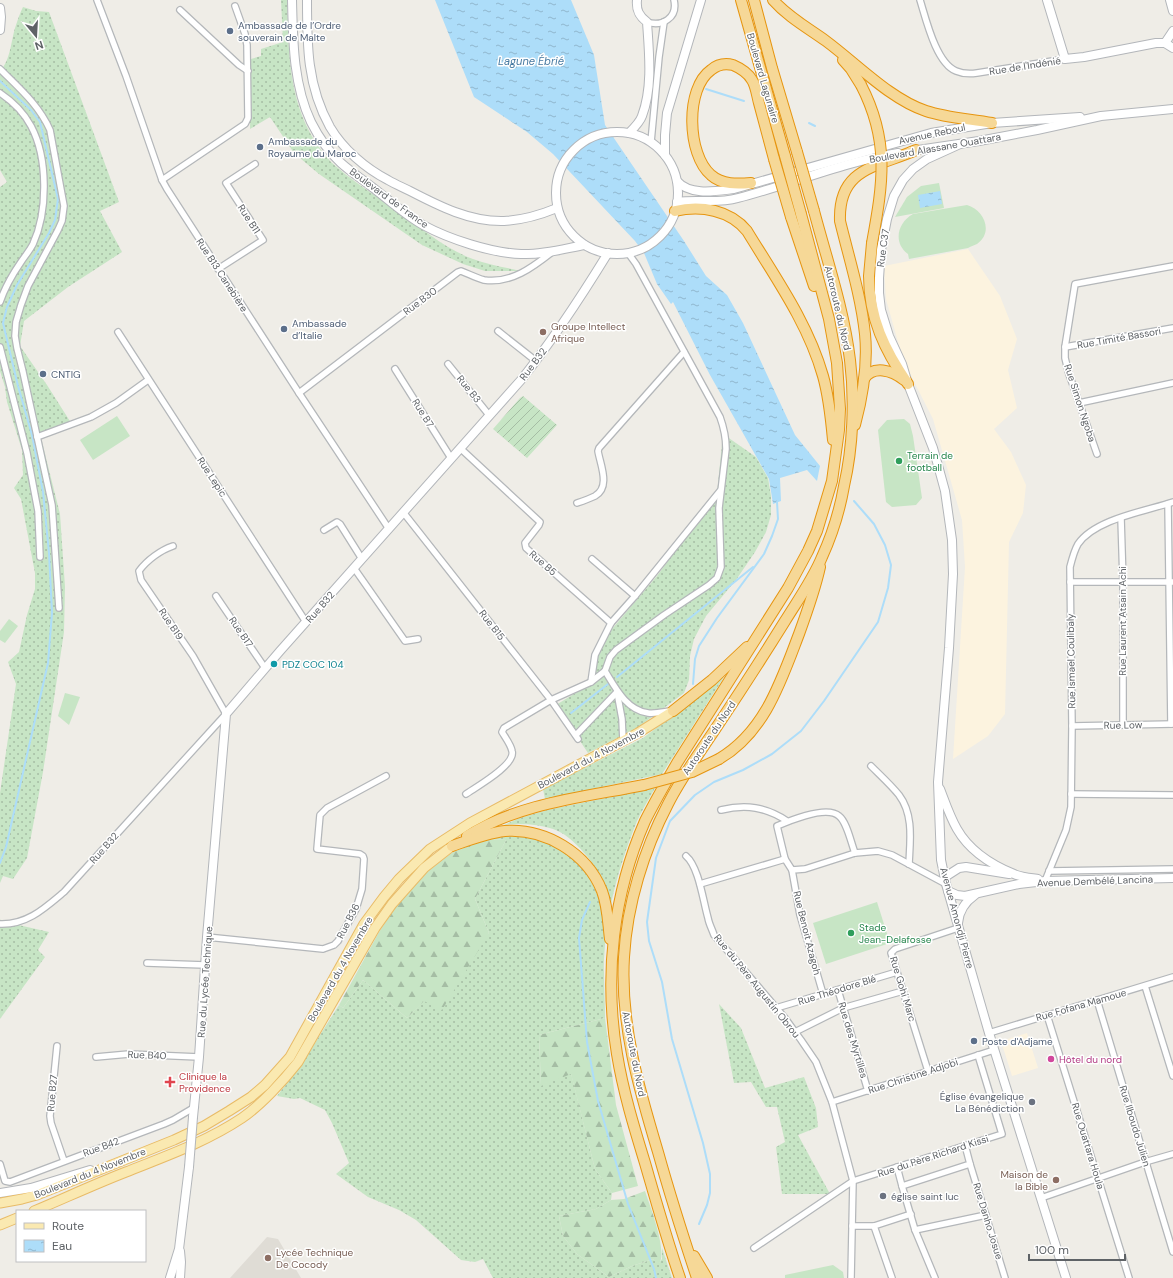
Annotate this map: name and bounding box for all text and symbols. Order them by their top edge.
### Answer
north arrow [16,16,56,56]
place label: Ambassade de l’Ordre souverain de Malte [238,19,341,44]
marker: Ambassade de l’Ordre souverain de Malte [225,26,235,36]
street label: Boulevard Lagunaire [744,31,782,125]
text: N [33,38,45,53]
water label: Lagune Ébrié [498,54,564,68]
street label: Rue de l'Indénié [988,54,1062,78]
street label: Avenue Reboul [897,121,967,147]
street label: Boulevard Alassane Ouattara [868,130,1002,166]
place label: Ambassade du Royaume du Maroc [268,135,357,160]
marker: Ambassade du Royaume du Maroc [255,142,265,152]
street label: Boulevard de France [347,165,431,231]
street label: Rue B11 [235,202,263,236]
street label: Rue C37 [874,228,892,268]
street label: Rue B13 Canebière [193,236,251,315]
street label: Autoroute du Nord [822,264,854,352]
street label: Rue B30 [401,284,440,318]
place label: Ambassade d’Italie [292,317,347,342]
place label: Groupe Intellect Afrique [551,320,626,345]
marker: Ambassade d’Italie [279,324,289,334]
street label: Rue Timité Bassori [1076,324,1162,352]
marker: Groupe Intellect Afrique [538,327,548,337]
street label: Rue B32 [516,345,550,383]
street label: Rue Simon Ngoba [1061,362,1099,444]
place label: CNTIG [51,368,81,381]
marker: CNTIG [38,369,48,379]
street label: Rue B3 [454,372,484,406]
street label: Rue B7 [409,396,437,430]
place label: Terrain de football [907,449,953,474]
street label: Rue Lepic [194,455,230,500]
marker: Terrain de football [894,456,904,466]
street label: Rue B5 [527,548,559,578]
street label: Rue Laurent Atsain Achi [1116,566,1129,676]
street label: Rue B32 [303,588,337,625]
street label: Rue B19 [156,606,186,642]
street label: Rue B15 [476,607,508,643]
street label: Rue Ismael Coulibaly [1064,613,1078,709]
street label: Rue B17 [226,614,256,650]
place label: PDZ COC 104 [282,658,344,671]
marker: PDZ COC 104 [269,659,279,669]
street label: Autoroute du Nord [679,698,739,778]
street label: Rue Low [1104,718,1143,732]
street label: Boulevard du 4 Novembre [535,724,647,792]
street label: Rue B32 [87,829,122,866]
street label: Avenue Amondji Pierre [937,866,977,970]
street label: Avenue Dembélé Lancina [1037,872,1153,890]
street label: Rue Benoit Azagoh [790,890,824,977]
street label: Rue B36 [334,901,362,941]
street label: Boulevard du 4 Novembre [305,914,376,1024]
place label: Stade Jean-Delafosse [859,921,932,946]
street label: Rue du Lycée Technique [195,925,215,1038]
marker: Stade Jean-Delafosse [846,928,856,938]
street label: Rue du Père Augustin Obrou [711,931,803,1041]
street label: Rue Gohi Marc [887,955,919,1023]
street label: Rue Théodore Blé [796,972,878,1008]
street label: Rue Fofana Mamoue [1034,986,1128,1024]
street label: Rue des Myrtilles [835,1000,871,1080]
street label: Autoroute du Nord [619,1010,649,1098]
place label: Poste d'Adjame [982,1035,1053,1048]
marker: Poste d'Adjame [969,1036,979,1046]
street label: Rue B40 [127,1048,167,1062]
place label: Hôtel du nord [1059,1053,1122,1066]
marker: Hôtel du nord [1046,1054,1056,1064]
street label: Rue Christine Adjobi [866,1055,960,1097]
place label: Clinique la Providence [179,1070,231,1095]
street label: Rue B27 [44,1074,60,1112]
marker: Clinique la Providence [164,1076,176,1088]
street label: Rue Ilboudo Julien [1116,1084,1154,1168]
place label: Église évangelique La Bénédiction [940,1090,1024,1115]
marker: Église évangelique La Bénédiction [1027,1097,1037,1107]
street label: Rue Ouattara Houla [1069,1101,1107,1191]
street label: Rue du Père Richard Kissi [876,1132,990,1180]
street label: Rue B42 [81,1134,121,1160]
street label: Boulevard du 4 Novembre [32,1145,148,1201]
place label: Maison de la Bible [1000,1168,1048,1193]
marker: Maison de la Bible [1051,1175,1061,1185]
street label: Rue Danho Josue [970,1181,1006,1261]
place label: église saint luc [891,1190,959,1203]
marker: église saint luc [878,1191,888,1201]
legend [16,1210,146,1262]
text: Route [52,1218,84,1234]
scale bar [1029,1236,1125,1262]
text: Eau [52,1238,72,1254]
text: 100 m [1035,1242,1069,1258]
place label: Lycée Technique De Cocody [276,1246,353,1271]
marker: Lycée Technique De Cocody [263,1253,273,1263]

